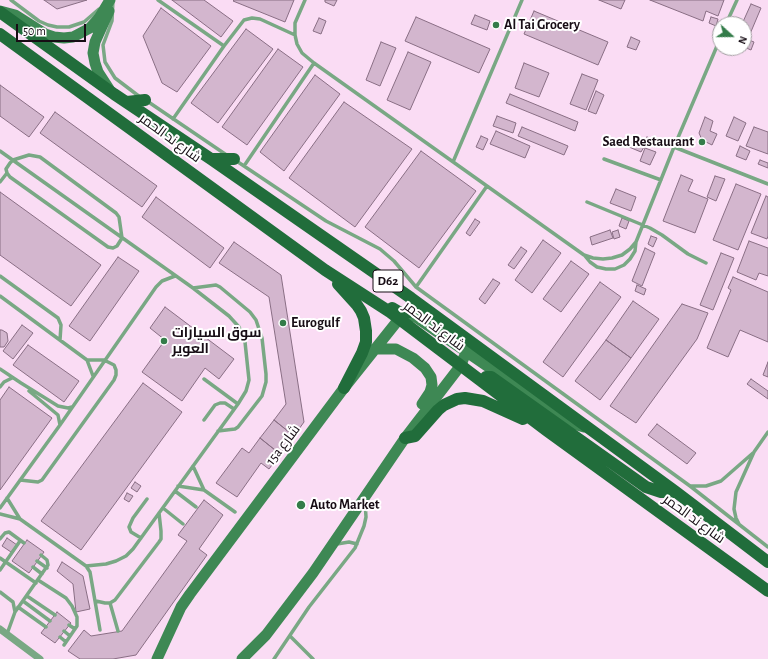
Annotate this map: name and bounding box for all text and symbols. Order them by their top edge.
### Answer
scale bar [18,16,88,42]
north arrow [712,16,752,56]
place label: Al Tai Grocery [504,17,580,33]
marker: Al Tai Grocery [491,20,501,30]
text: 50 m [23,25,46,37]
text: N [736,35,749,46]
street label: شارع ند الحمر [136,110,204,166]
place label: Saed Restaurant [602,134,694,150]
marker: Saed Restaurant [697,137,707,147]
road number: D62 [373,270,403,292]
street label: شارع ند الحمر [400,297,468,355]
place label: Eurogulf [291,315,340,331]
marker: Eurogulf [278,318,288,328]
place label: سوق السيارات العوير [172,325,262,358]
marker: سوق السيارات العوير [159,336,169,346]
street label: 15a شارع [262,421,304,469]
street label: شارع ند الحمر [660,491,728,547]
place label: Auto Market [310,497,380,513]
marker: Auto Market [295,499,307,511]

